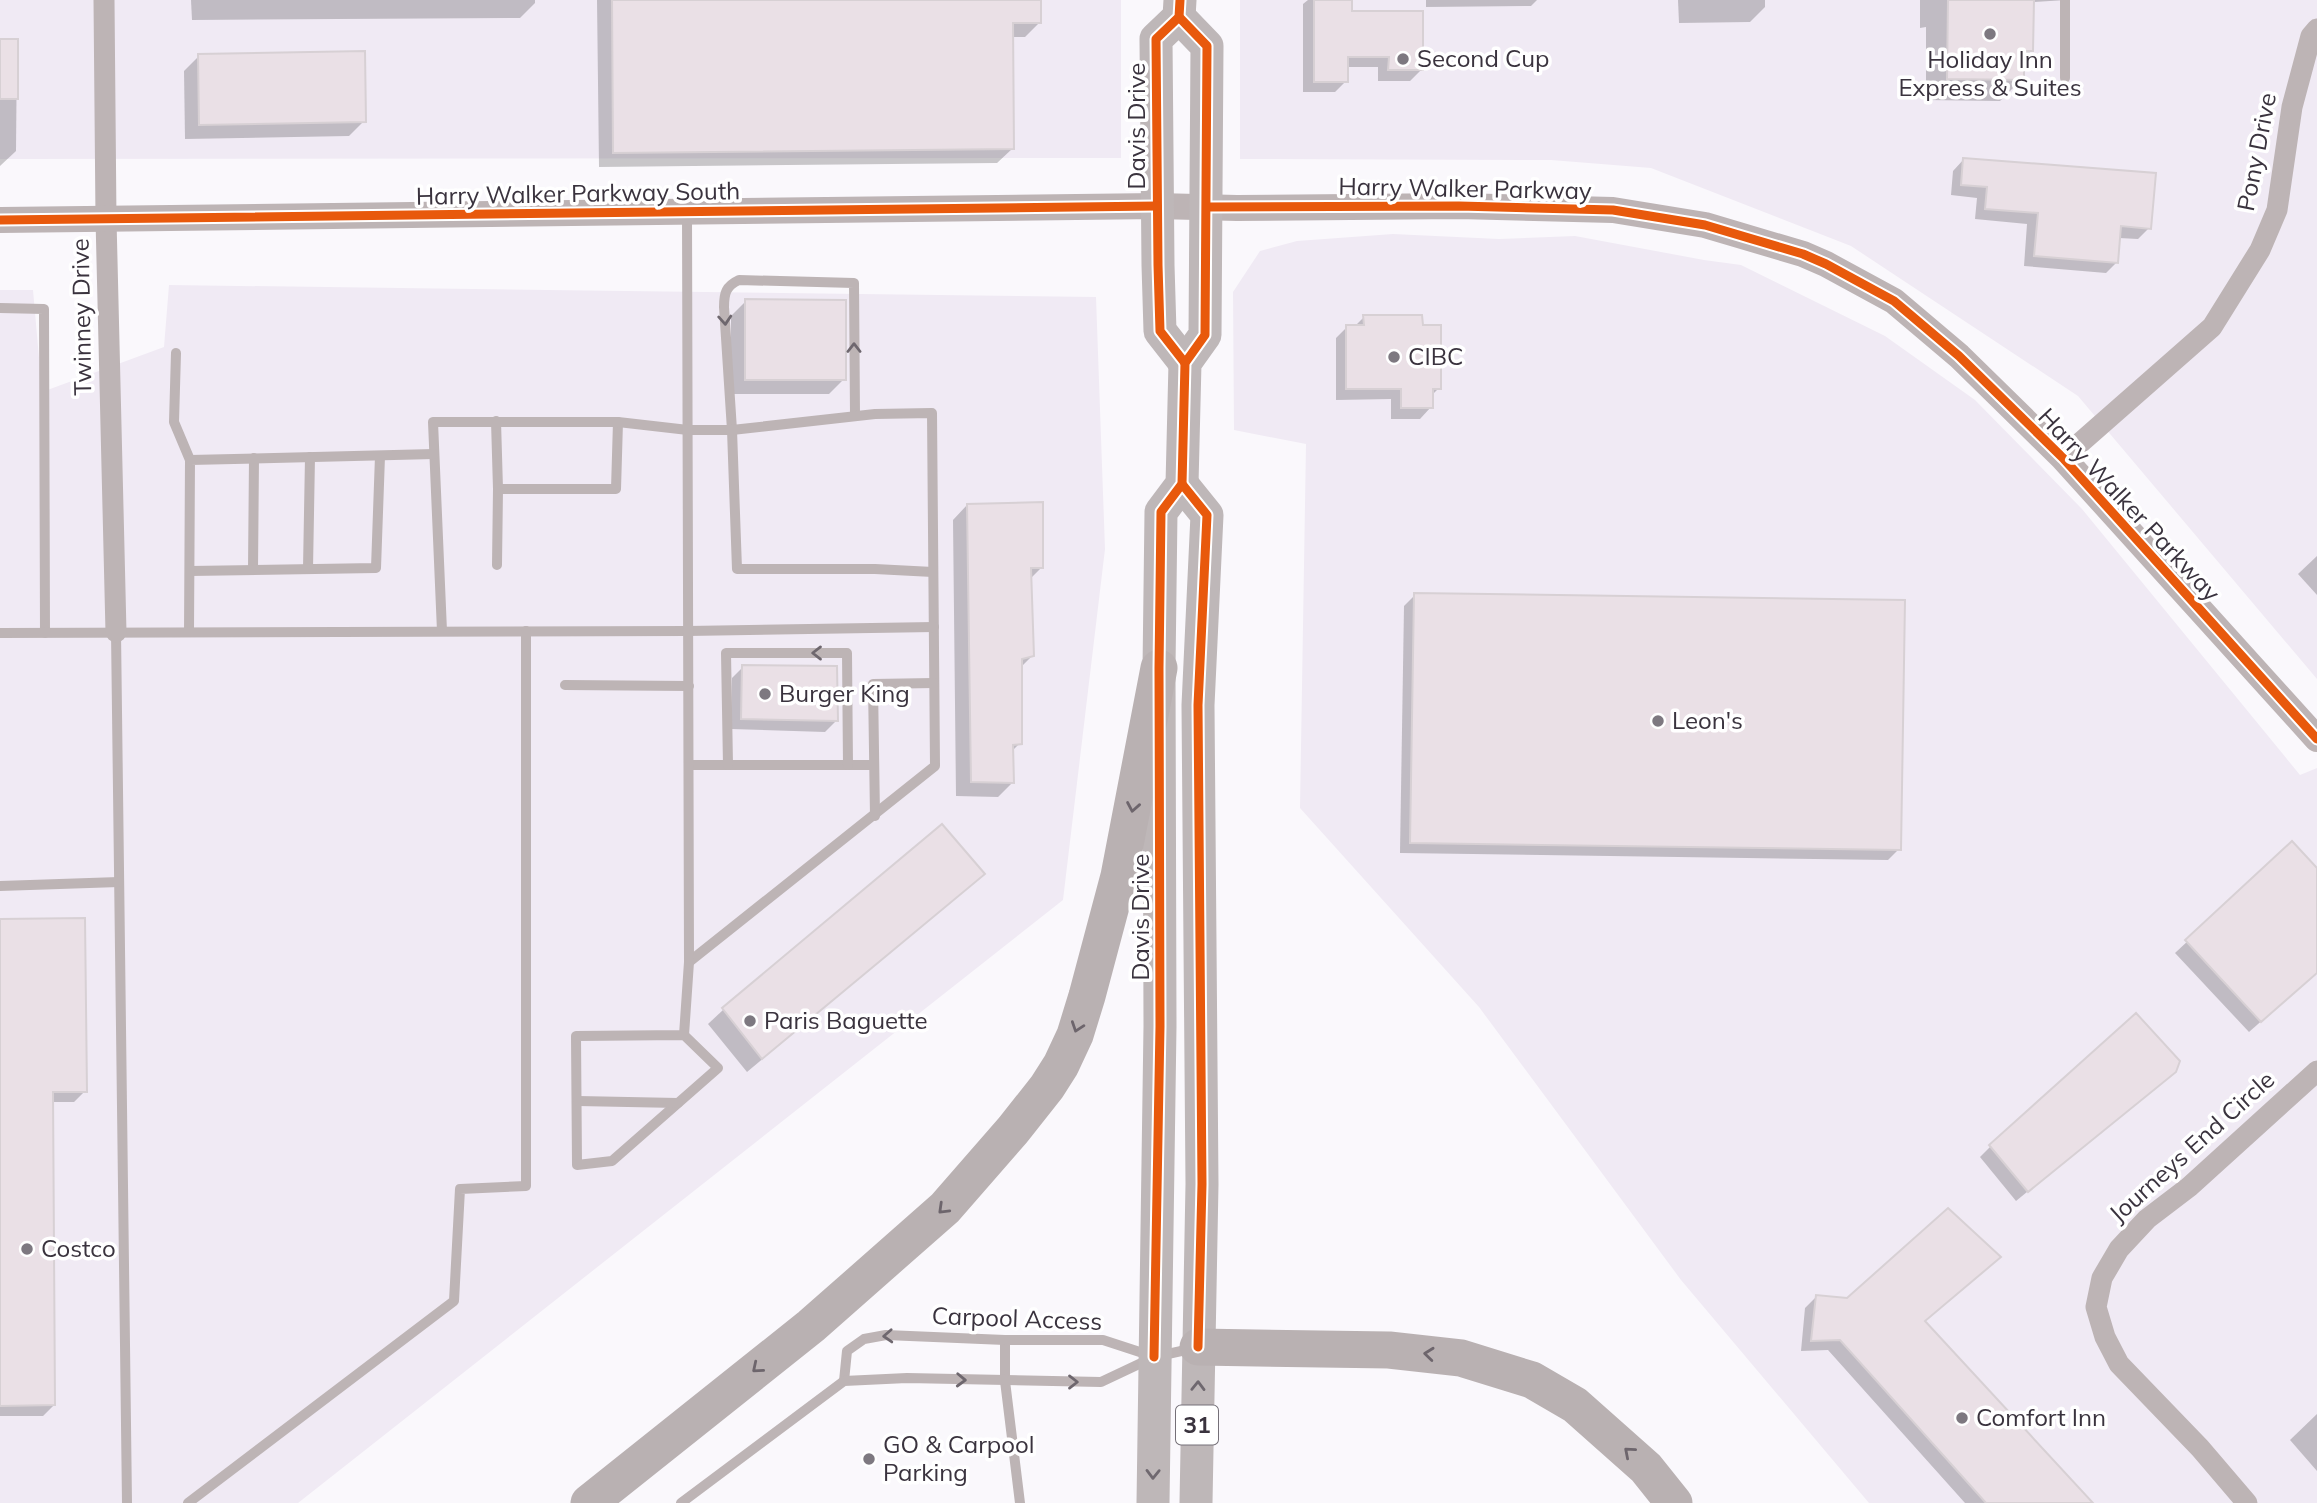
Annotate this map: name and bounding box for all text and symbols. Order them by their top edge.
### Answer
marker: Holiday Inn Express & Suites [1982,26,1998,42]
place label: Second Cup [1417,43,1549,73]
place label: Holiday Inn Express & Suites [1898,44,2082,102]
marker: Second Cup [1395,51,1411,67]
street label: Davis Drive [1121,63,1151,189]
street label: Pony Drive [2230,90,2282,213]
street label: Harry Walker Parkway [1338,171,1592,205]
street label: Harry Walker Parkway South [416,175,740,211]
street label: Twinney Drive [65,238,97,396]
one-way arrow [717,315,732,326]
place label: CIBC [1408,341,1463,371]
one-way arrow [847,342,862,353]
marker: CIBC [1386,349,1402,365]
street label: Harry Walker Parkway [2032,401,2227,607]
one-way arrow [812,645,822,661]
place label: Burger King [779,678,910,708]
marker: Burger King [757,686,773,702]
place label: Leon's [1672,705,1743,735]
marker: Leon's [1650,713,1666,729]
one-way arrow [1126,801,1141,813]
street label: Davis Drive [1125,854,1155,980]
place label: Paris Baguette [764,1005,928,1035]
marker: Paris Baguette [742,1013,758,1029]
one-way arrow [1071,1021,1085,1033]
street label: Journeys End Circle [2103,1064,2280,1228]
one-way arrow [938,1200,951,1213]
place label: Costco [41,1233,116,1263]
marker: Costco [19,1241,35,1257]
street label: Carpool Access [931,1300,1103,1336]
one-way arrow [883,1329,894,1344]
one-way arrow [1424,1347,1435,1362]
one-way arrow [753,1360,766,1372]
one-way arrow [955,1372,966,1387]
one-way arrow [1069,1374,1079,1390]
one-way arrow [1190,1380,1206,1391]
place label: Comfort Inn [1976,1402,2106,1432]
road number: 31 [1176,1406,1218,1444]
marker: Comfort Inn [1954,1410,1970,1426]
place label: GO & Carpool Parking [883,1429,1034,1487]
one-way arrow [1624,1448,1637,1460]
marker: GO & Carpool Parking [861,1451,877,1467]
one-way arrow [1145,1469,1161,1480]

